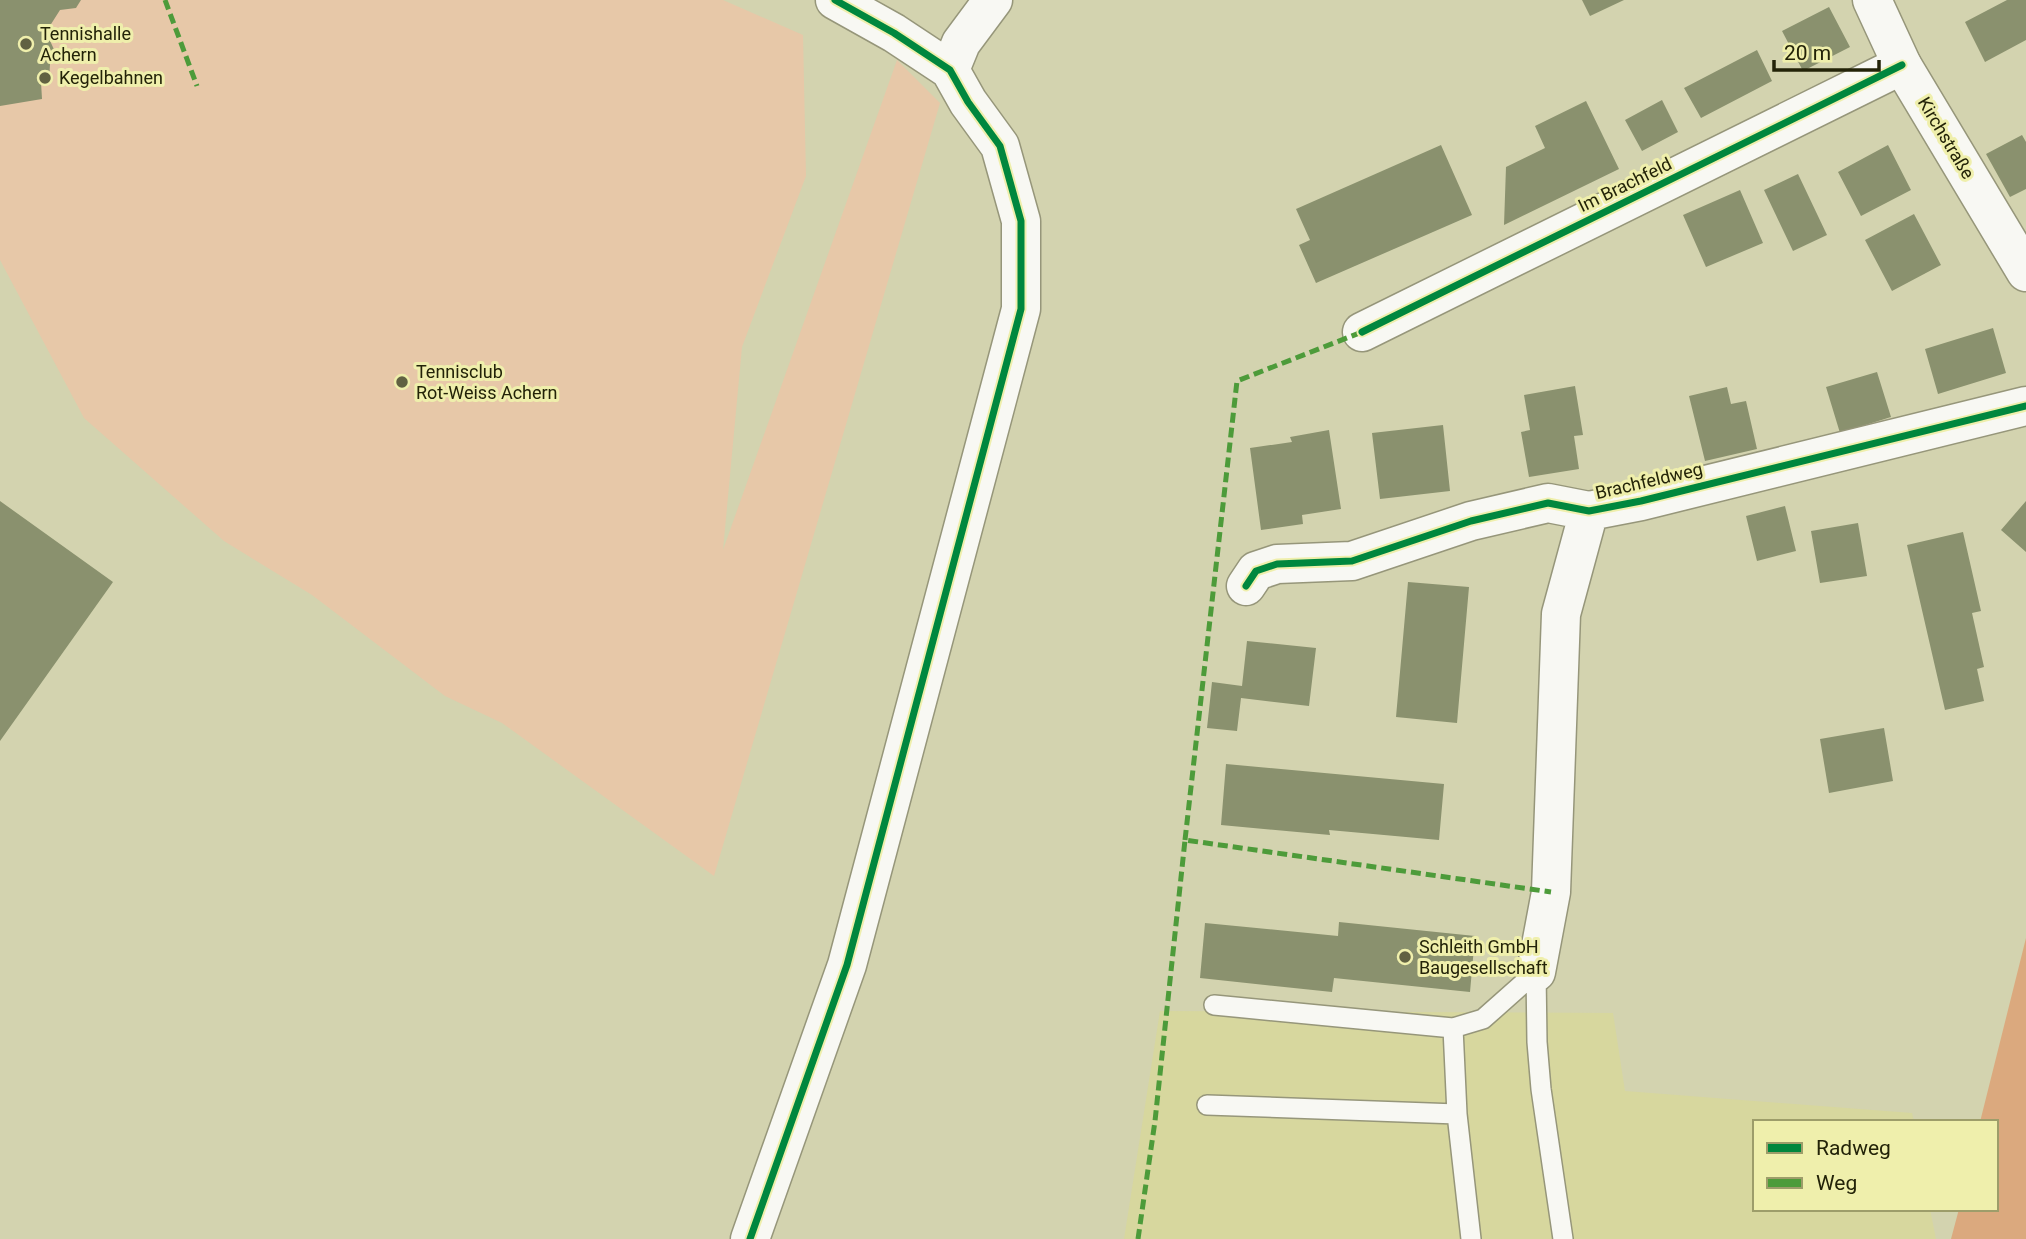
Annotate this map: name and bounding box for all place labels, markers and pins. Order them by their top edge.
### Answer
place label: Tennishalle Achern [40,23,131,65]
marker: Tennishalle Achern [18,36,34,52]
place label: Kegelbahnen [59,67,163,88]
marker: Kegelbahnen [37,70,53,86]
place label: Tennisclub Rot-Weiss Achern [416,361,558,403]
marker: Tennisclub Rot-Weiss Achern [394,374,410,390]
place label: Schleith GmbH Baugesellschaft [1419,936,1548,978]
marker: Schleith GmbH Baugesellschaft [1397,949,1413,965]

